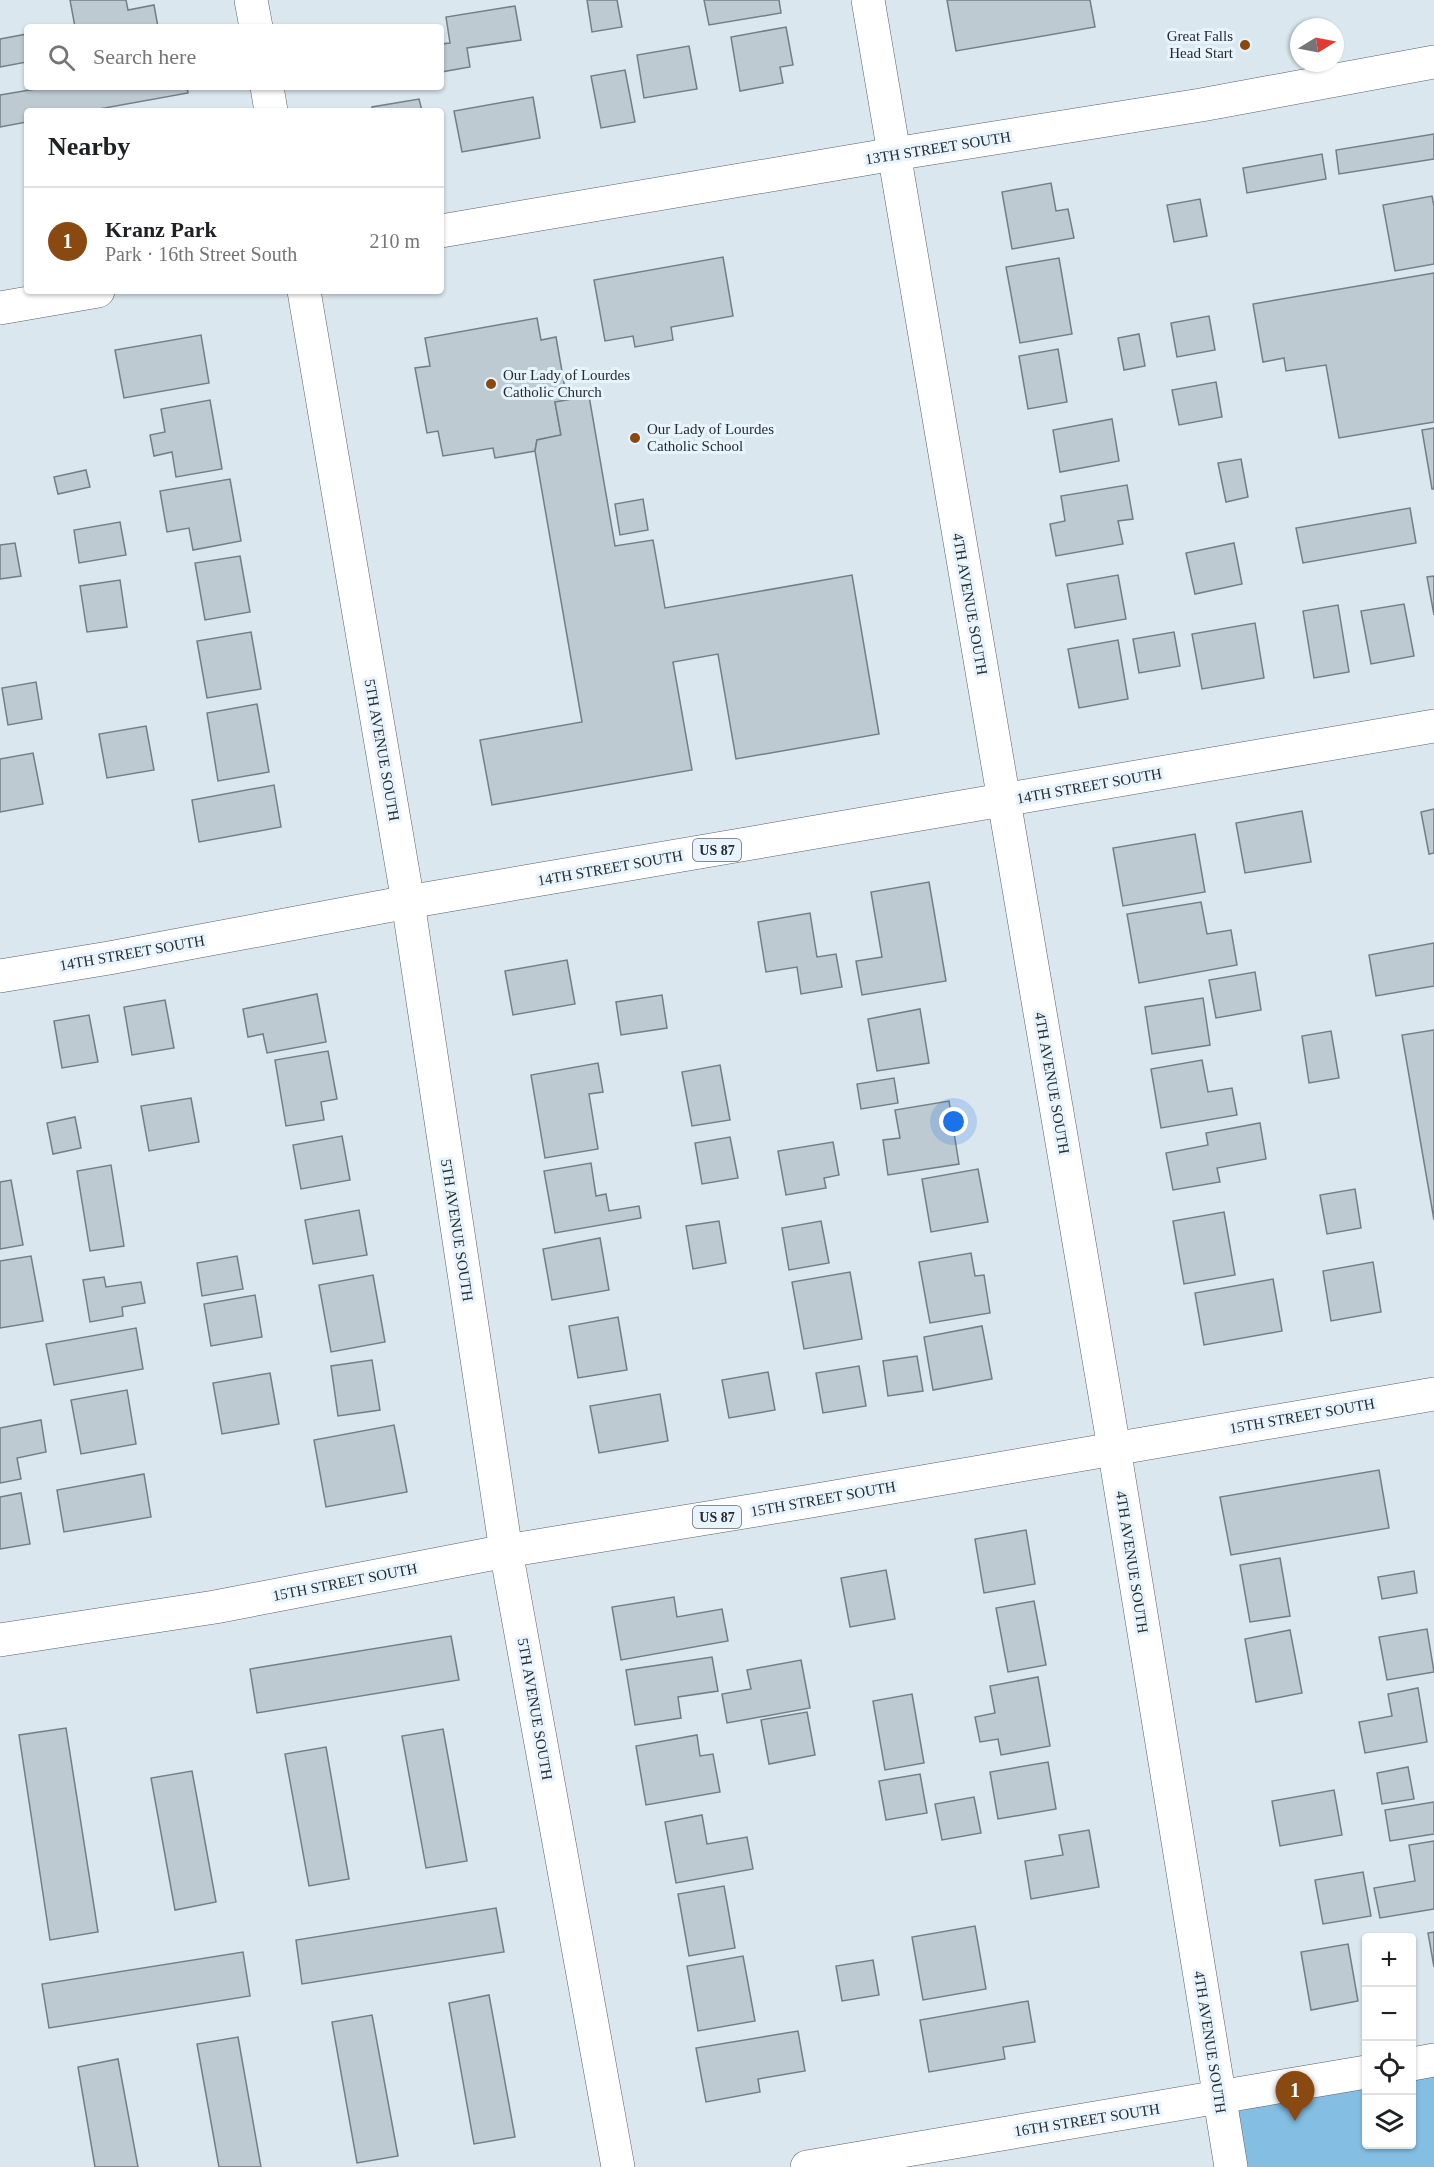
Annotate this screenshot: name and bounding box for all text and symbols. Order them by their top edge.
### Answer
north arrow [1290,18,1344,72]
search box [24,24,444,90]
place label: Great Falls Head Start [1167,28,1234,61]
marker: Great Falls Head Start [1238,38,1252,52]
icon: search [45,41,78,74]
text: Search here [93,44,196,69]
street label: 13TH STREET SOUTH [864,129,1012,167]
text: Nearby [48,132,130,161]
text: Kranz Park [105,217,217,242]
text: 1 [63,230,73,252]
text: 210 m [369,230,420,252]
text: Park · 16th Street South [105,243,297,265]
place label: Our Lady of Lourdes Catholic Church [503,367,630,400]
marker: Our Lady of Lourdes Catholic Church [484,377,498,391]
place label: Our Lady of Lourdes Catholic School [647,421,774,454]
marker: Our Lady of Lourdes Catholic School [628,431,642,445]
street label: 4TH AVENUE SOUTH [950,532,990,676]
street label: 5TH AVENUE SOUTH [362,678,402,822]
street label: 14TH STREET SOUTH [1015,765,1163,807]
road number: US 87 [693,839,741,861]
street label: 14TH STREET SOUTH [536,847,684,889]
street label: 14TH STREET SOUTH [58,932,206,974]
street label: 4TH AVENUE SOUTH [1032,1011,1072,1155]
your location [939,1107,968,1136]
street label: 5TH AVENUE SOUTH [438,1158,476,1302]
street label: 15TH STREET SOUTH [1228,1395,1376,1437]
street label: 15TH STREET SOUTH [749,1478,897,1520]
street label: 4TH AVENUE SOUTH [1113,1490,1151,1634]
road number: US 87 [693,1506,741,1528]
street label: 15TH STREET SOUTH [271,1560,419,1604]
street label: 5TH AVENUE SOUTH [515,1637,555,1781]
map controls [1362,1933,1416,2149]
button: + [1362,1933,1416,1987]
street label: 4TH AVENUE SOUTH [1191,1970,1229,2114]
button: − [1362,1987,1416,2041]
button: locate [1362,2041,1416,2095]
pin: 1 [1276,2072,1314,2121]
button: layers [1362,2095,1416,2149]
street label: 16TH STREET SOUTH [1013,2101,1161,2139]

